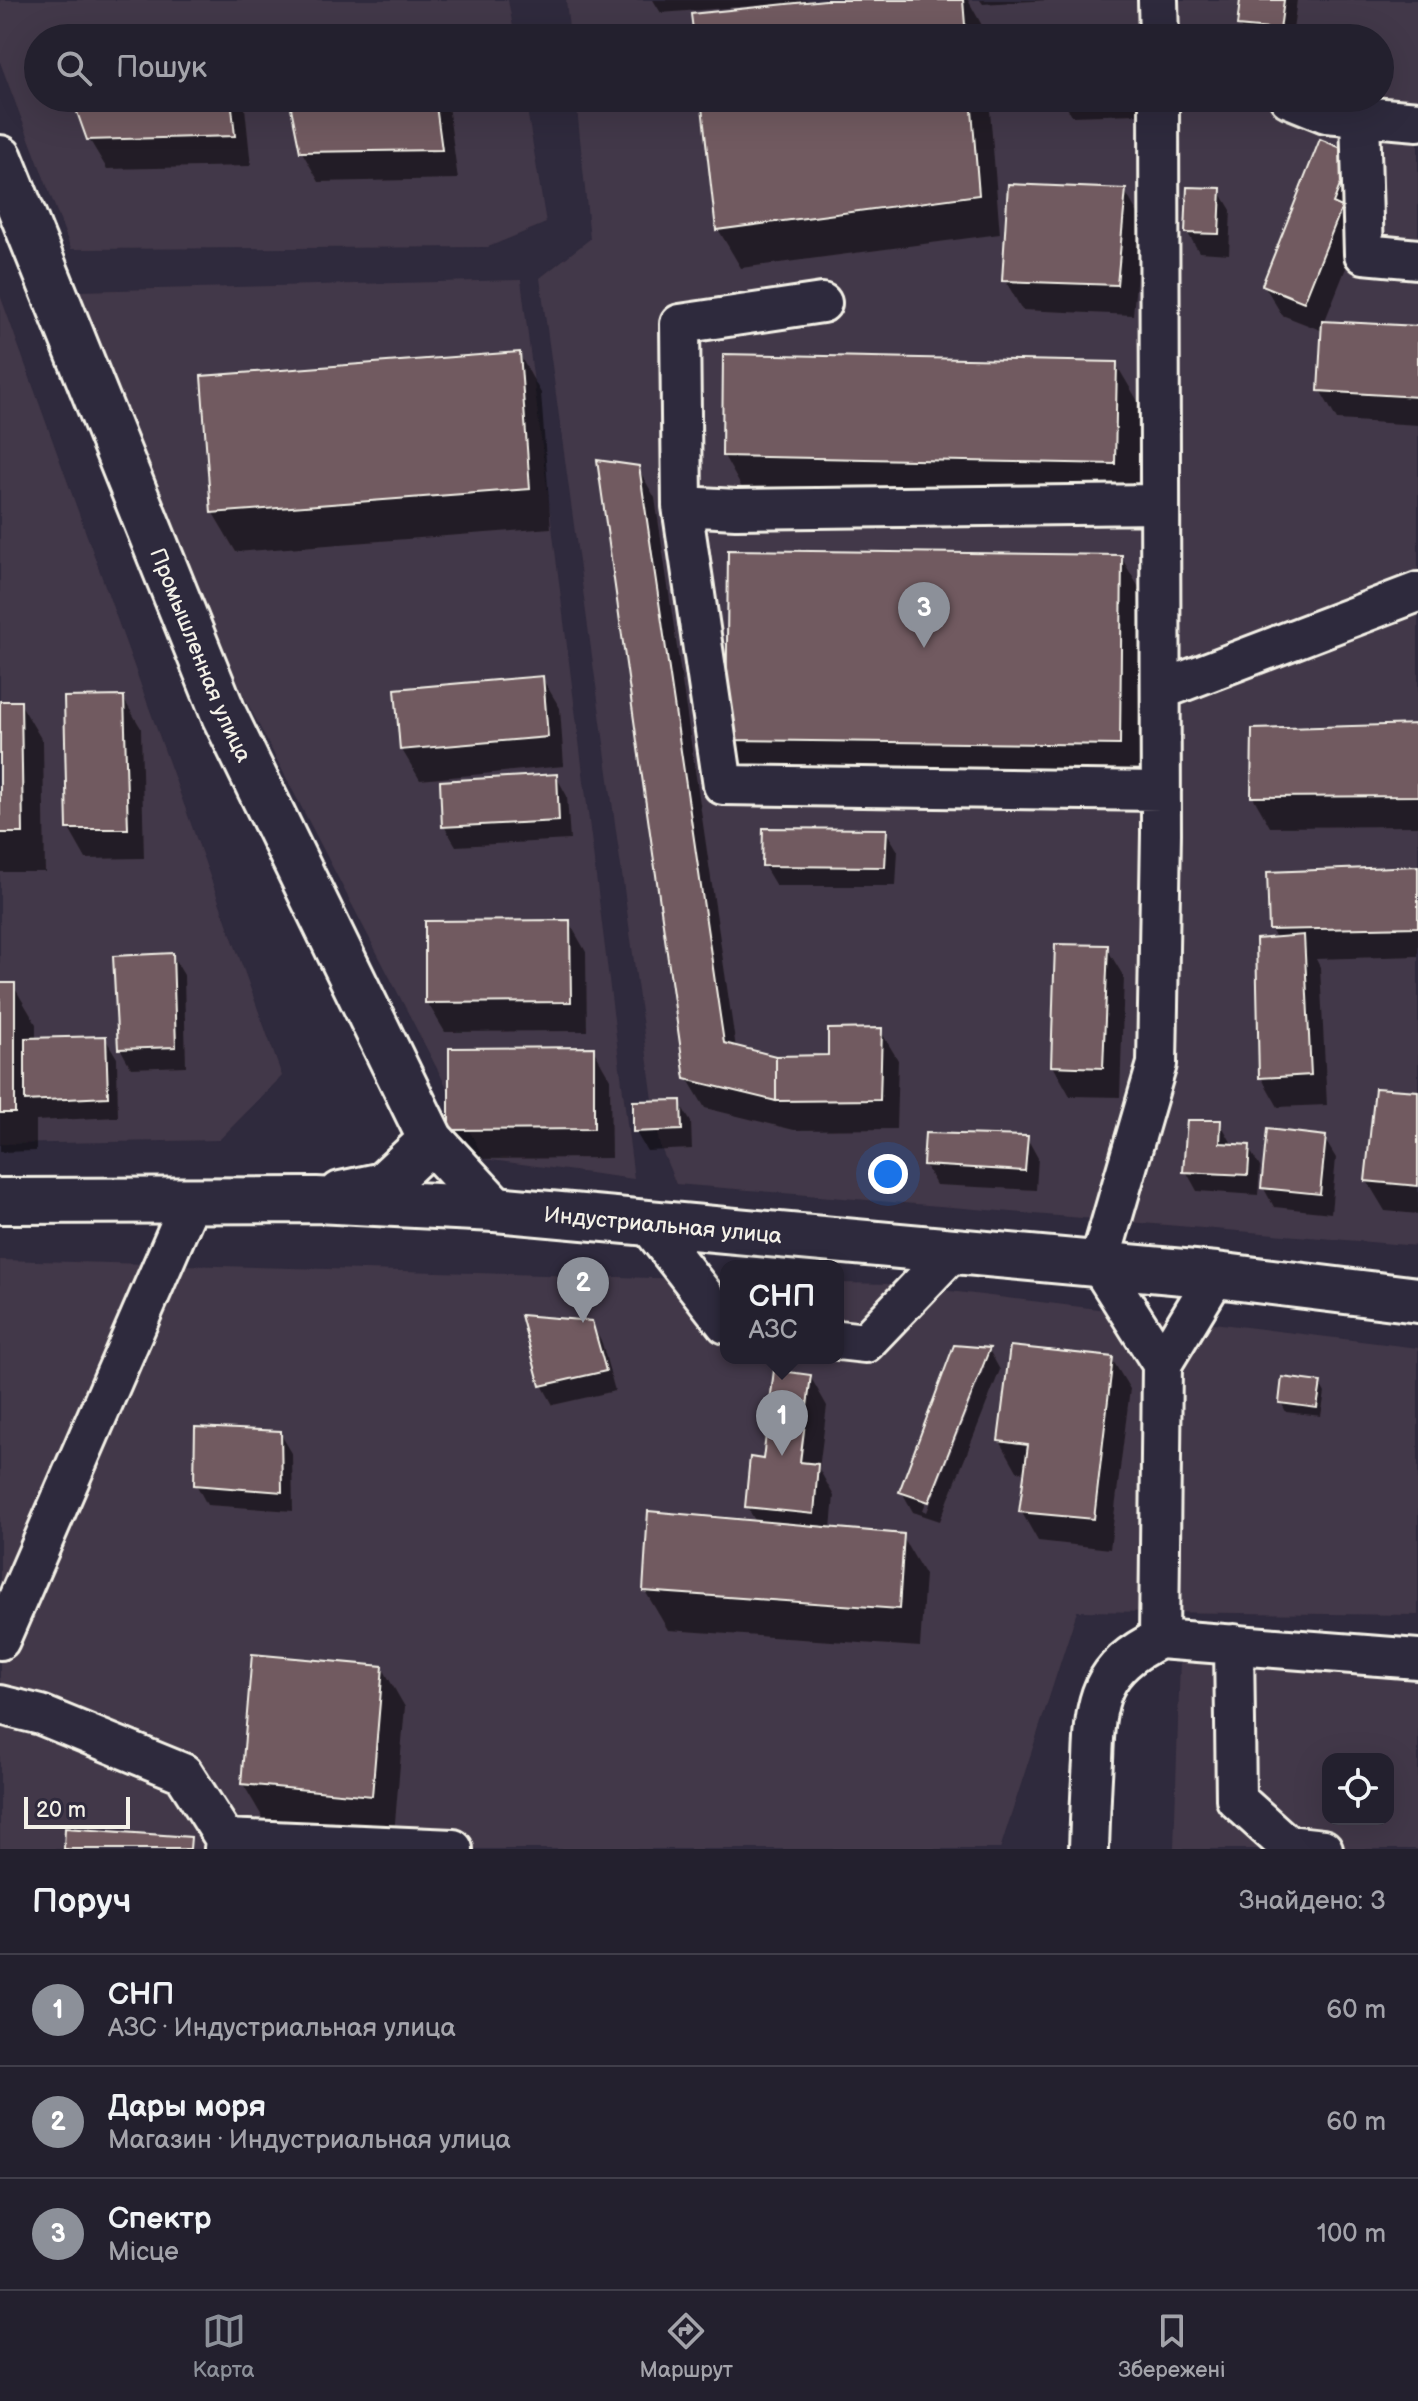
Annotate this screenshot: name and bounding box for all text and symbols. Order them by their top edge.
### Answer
search box [24,24,1394,112]
icon: search [52,46,96,90]
text: Пошук [116,50,207,86]
street label: Промышленная улица [143,544,257,767]
pin: 3 [898,582,950,648]
your location [868,1154,908,1194]
street label: Индустриальная улица [543,1202,783,1250]
pin: 2 [557,1257,609,1323]
popup [720,1260,844,1364]
text: СНП [749,1279,815,1315]
text: АЗС [749,1315,797,1346]
pin: 1 [756,1390,808,1456]
map controls [1322,1753,1394,1825]
button: locate [1322,1753,1394,1825]
scale bar [24,1793,130,1829]
text: 20 m [36,1797,86,1824]
text: Поруч [32,1881,131,1922]
text: Знайдено: 3 [1239,1886,1386,1917]
text: СНП [108,1977,174,2013]
text: 1 [53,1995,63,2026]
text: 60 m [1326,1995,1386,2026]
text: АЗС · Индустриальная улица [108,2013,456,2044]
text: Дары моря [108,2089,266,2125]
text: 2 [50,2107,66,2138]
text: 60 m [1326,2107,1386,2138]
text: Магазин · Индустриальная улица [108,2125,511,2156]
text: Спектр [108,2201,211,2237]
text: 3 [50,2219,66,2250]
text: 100 m [1317,2219,1386,2250]
text: Місце [108,2237,179,2268]
tab: Карта [193,2309,254,2384]
tab: Маршрут [640,2309,733,2384]
tab: Збережені [1118,2309,1225,2384]

